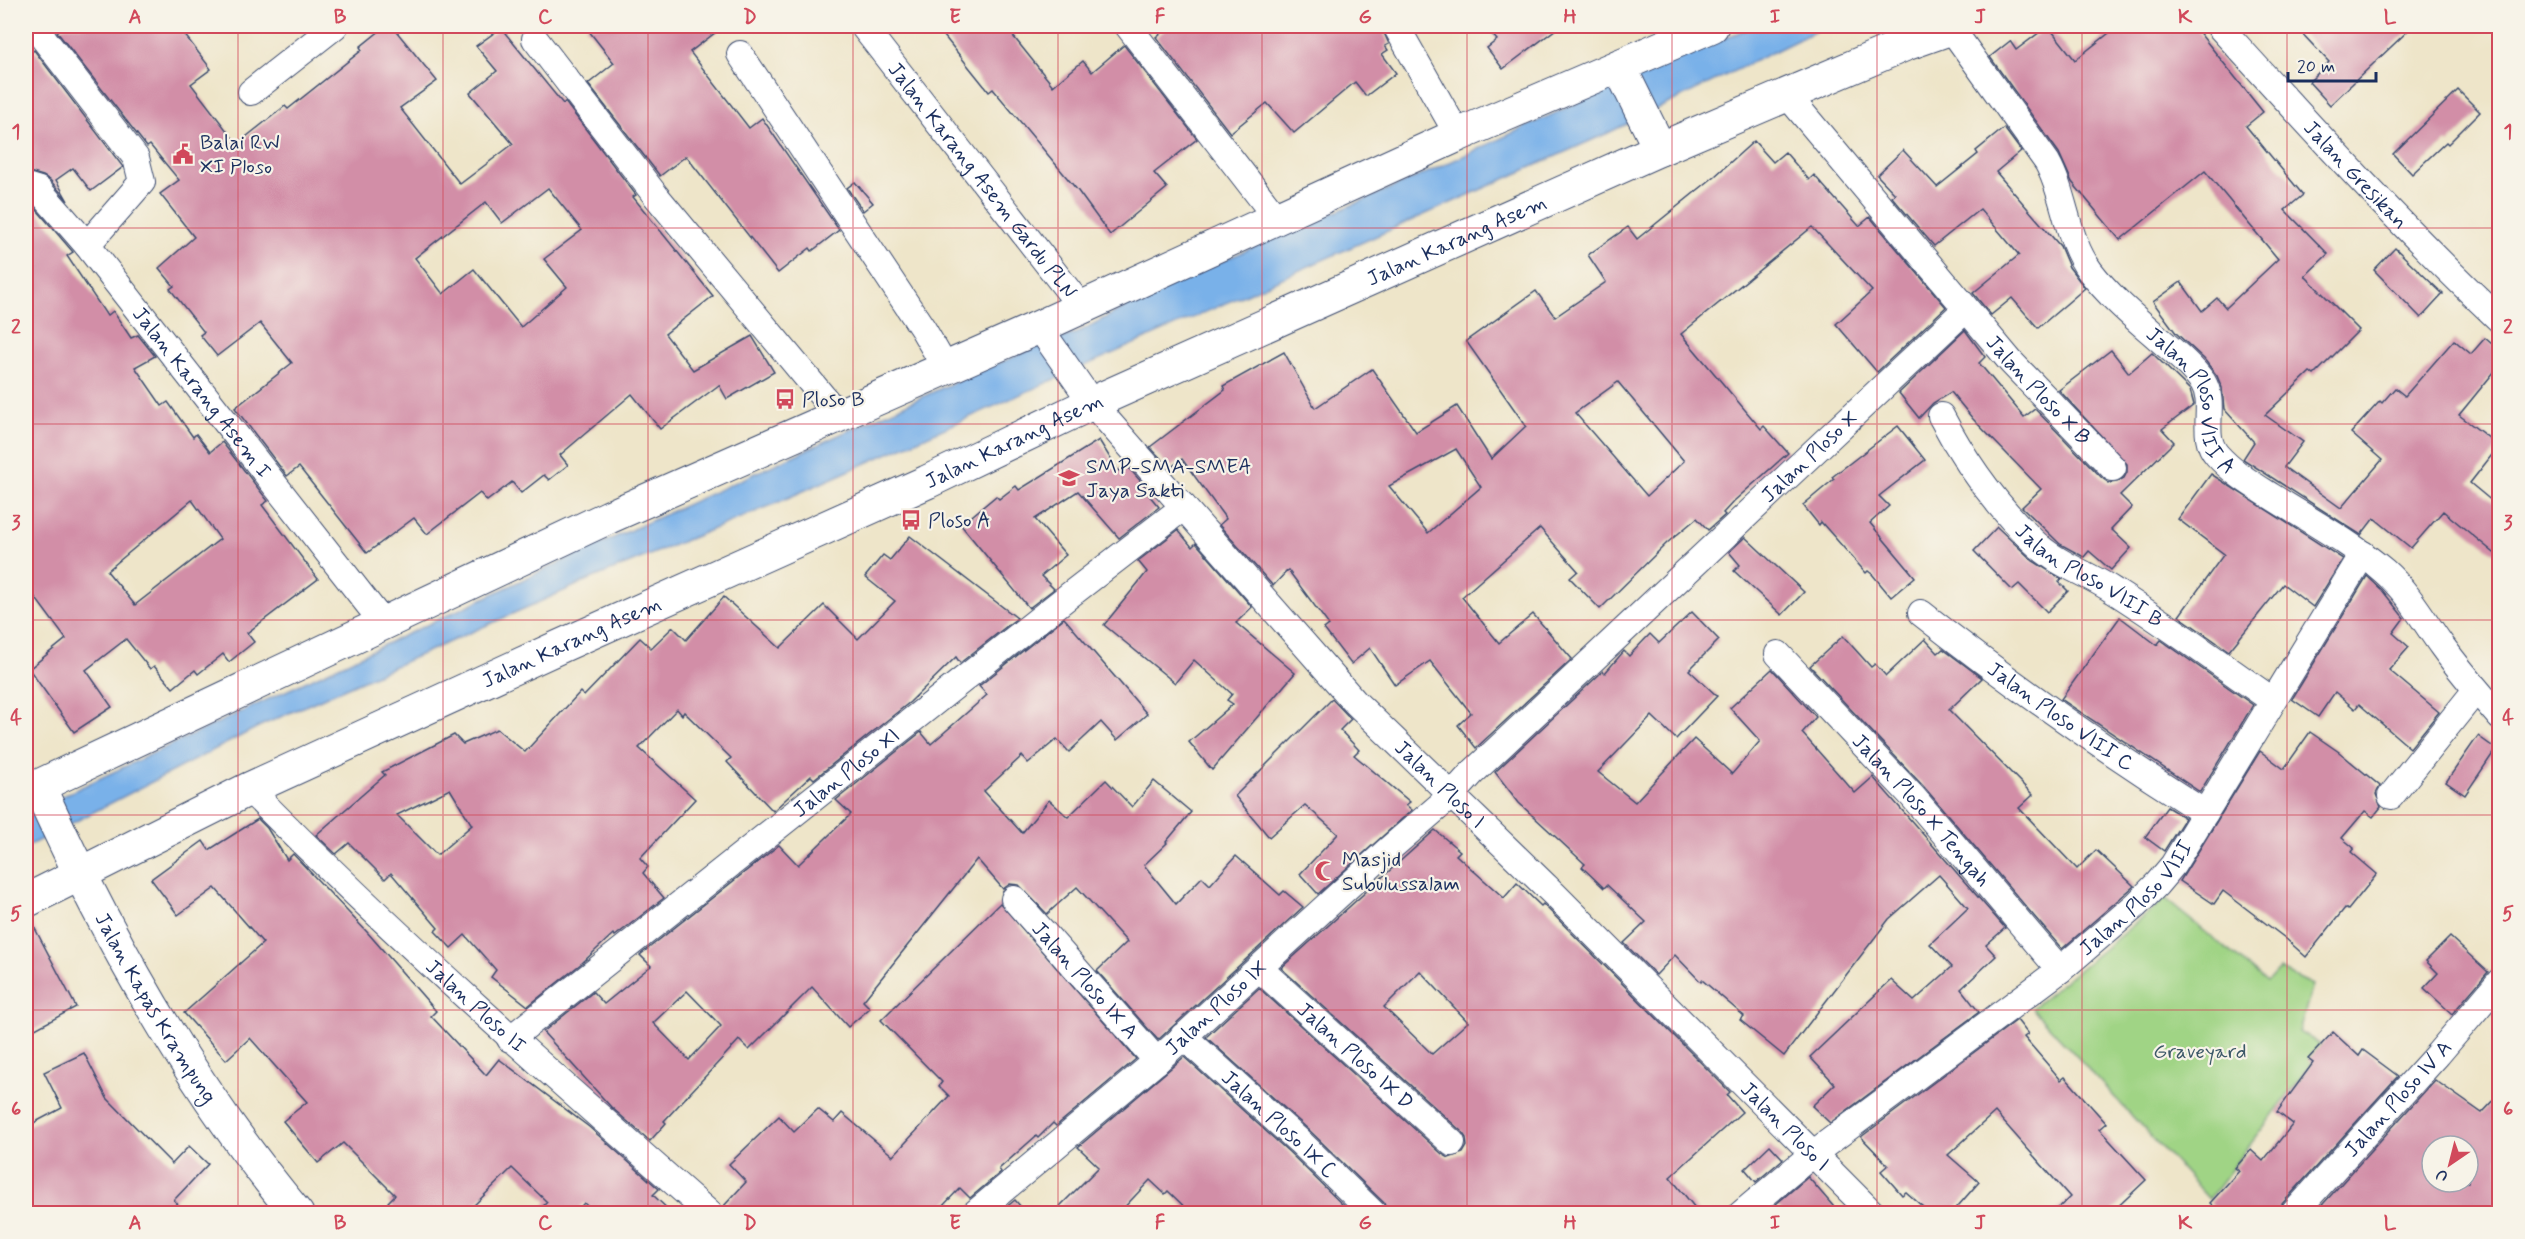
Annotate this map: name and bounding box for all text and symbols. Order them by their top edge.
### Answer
text: A [128,4,142,31]
text: B [334,4,347,31]
text: C [538,4,553,31]
text: D [743,4,757,31]
text: E [949,4,961,31]
text: F [1155,4,1166,31]
text: G [1358,4,1372,31]
text: H [1563,4,1577,31]
text: I [1770,4,1780,31]
text: J [1974,4,1986,31]
text: K [2178,4,2193,31]
text: L [2384,4,2397,31]
scale bar [2288,45,2376,83]
text: 20 m [2297,55,2335,79]
street label: Jalan Karang Asem Gardu PLN [881,56,1083,305]
street label: Jalan Gresikan [2297,115,2413,236]
text: 1 [12,119,20,146]
text: 1 [2504,119,2512,146]
place label: Balai RW XI Ploso [200,129,280,181]
public building icon: Balai RW XI Ploso [171,142,195,166]
street label: Jalan Karang Asem [1363,189,1551,293]
street label: Jalan Karang Asem I [125,301,277,484]
text: 2 [11,314,21,341]
text: 2 [2503,314,2513,341]
street label: Jalan Ploso VIII A [2140,321,2241,481]
street label: Jalan Ploso X B [1979,329,2096,451]
place label: Ploso B [802,386,864,414]
bus stop icon: Ploso B [773,387,797,411]
street label: Jalan Karang Asem [921,387,1108,496]
street label: Jalan Ploso X [1755,405,1864,509]
place label: SMP-SMA-SMEA Jaya Sakti [1086,453,1251,505]
school or university icon: SMP-SMA-SMEA Jaya Sakti [1057,466,1081,490]
place label: Ploso A [928,507,991,535]
bus stop icon: Ploso A [899,508,923,532]
text: 3 [11,510,21,537]
text: 3 [2503,510,2513,537]
street label: Jalan Ploso VIII B [2008,518,2169,635]
street label: Jalan Karang Asem [478,590,666,695]
street label: Jalan Ploso VIII C [1981,656,2139,778]
text: 4 [10,705,22,732]
text: 4 [2502,705,2514,732]
street label: Jalan Ploso XI [787,722,906,824]
street label: Jalan Ploso X Tengah [1845,728,1996,893]
street label: Jalan Ploso I [1388,734,1491,835]
street label: Jalan Ploso VIII [2074,835,2200,963]
place label: Masjid Subulussalam [1342,846,1460,898]
mosque icon: Masjid Subulussalam [1313,859,1337,883]
text: 5 [10,901,22,928]
text: 5 [2502,901,2514,928]
street label: Jalan Kapas Krampung [88,908,223,1110]
street label: Jalan Ploso IX A [1025,916,1144,1046]
street label: Jalan Ploso II [419,953,532,1060]
street label: Jalan Ploso IX [1159,954,1273,1062]
street label: Jalan Ploso IX D [1290,996,1419,1117]
street label: Jalan Ploso IV A [2338,1035,2459,1164]
park label: Graveyard [2153,1038,2247,1066]
street label: Jalan Ploso IX C [1215,1064,1342,1185]
street label: Jalan Ploso I [1734,1076,1835,1178]
text: 6 [11,1096,21,1123]
text: 6 [2503,1096,2513,1123]
north arrow [2420,1134,2480,1194]
text: U [2432,1163,2453,1187]
text: A [128,1210,142,1237]
text: B [334,1210,347,1237]
text: C [538,1210,553,1237]
text: D [743,1210,757,1237]
text: E [949,1210,961,1237]
text: F [1155,1210,1166,1237]
text: G [1358,1210,1372,1237]
text: H [1563,1210,1577,1237]
text: I [1770,1210,1780,1237]
text: J [1974,1210,1986,1237]
text: K [2178,1210,2193,1237]
text: L [2384,1210,2397,1237]

